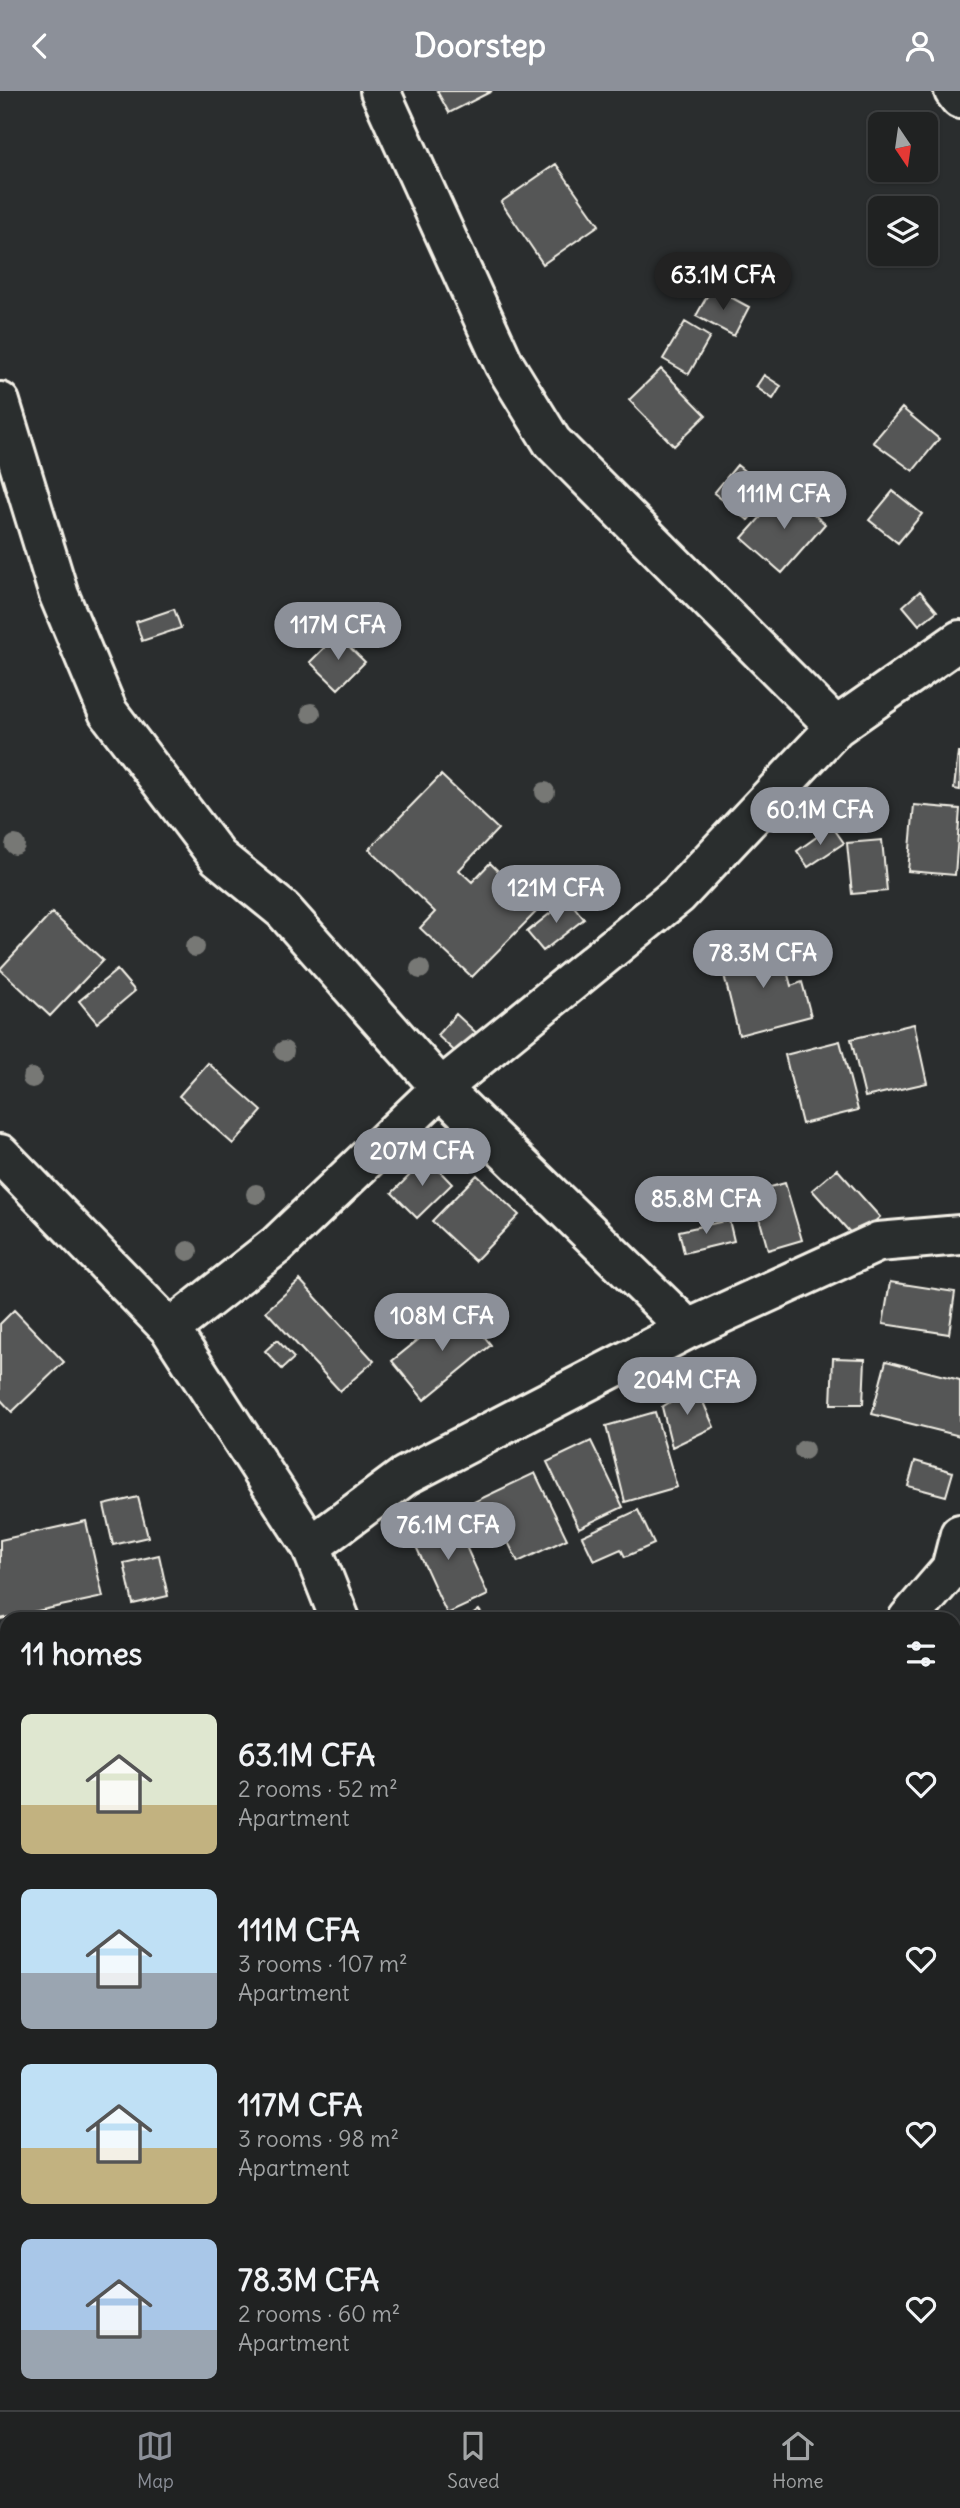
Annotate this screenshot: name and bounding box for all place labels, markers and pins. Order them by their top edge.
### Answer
pin: 63.1M CFA [643,253,803,312]
pin: 111M CFA [712,471,856,531]
pin: 117M CFA [266,603,410,662]
pin: 60.1M CFA [740,787,900,847]
pin: 121M CFA [484,865,628,925]
pin: 78.3M CFA [683,930,843,990]
pin: 207M CFA [350,1129,494,1188]
pin: 85.8M CFA [626,1177,786,1236]
pin: 108M CFA [370,1293,514,1353]
pin: 204M CFA [615,1357,759,1417]
pin: 76.1M CFA [368,1503,528,1562]

